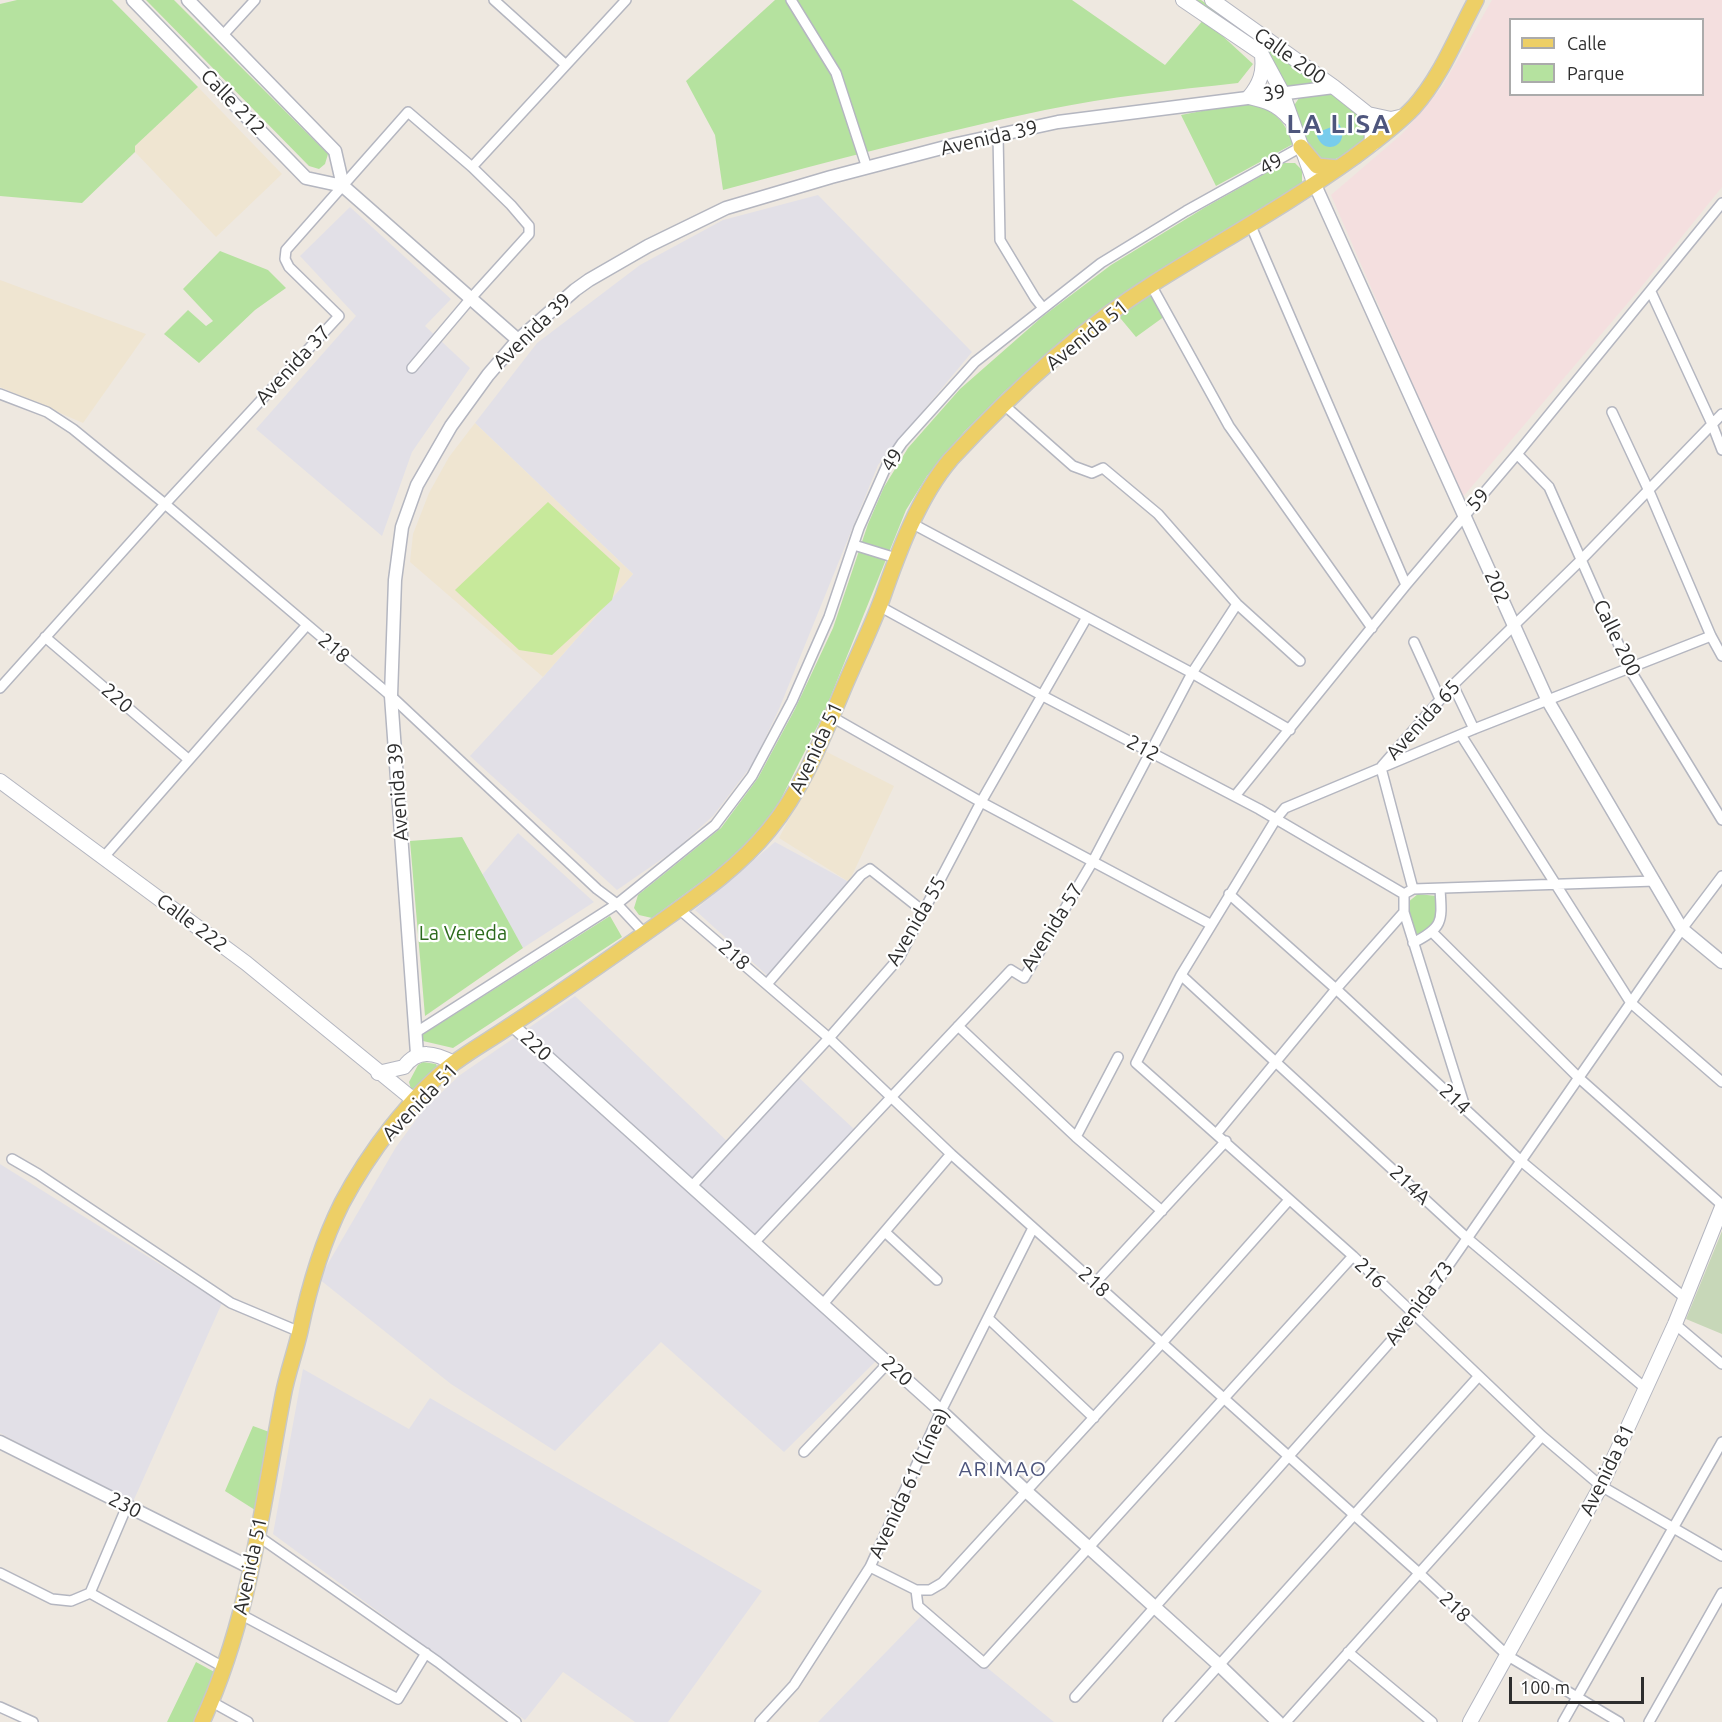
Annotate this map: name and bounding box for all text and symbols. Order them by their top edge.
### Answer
legend [1509,18,1704,96]
street label: Calle 200 [1249,23,1331,89]
text: Calle [1567,33,1607,53]
text: Parque [1567,63,1624,83]
street label: Calle 212 [196,64,270,140]
street label: 39 [1261,80,1287,106]
district label: LA LISA [1286,108,1392,140]
street label: Avenida 39 [938,115,1040,161]
street label: 49 [1255,148,1287,180]
street label: Avenida 39 [488,288,576,374]
street label: Avenida 51 [1041,295,1133,375]
street label: Avenida 37 [250,321,336,409]
street label: 49 [876,444,908,476]
street label: 59 [1462,484,1494,516]
street label: 202 [1479,567,1515,607]
street label: Calle 200 [1588,596,1646,680]
street label: 218 [313,628,355,668]
street label: Avenida 65 [1381,675,1465,765]
street label: 220 [96,678,138,718]
street label: Avenida 51 [784,698,848,798]
street label: 212 [1122,729,1164,767]
street label: Avenida 39 [383,742,413,842]
street label: Avenida 55 [881,872,951,970]
street label: Avenida 57 [1016,879,1088,975]
street label: Calle 222 [152,889,232,957]
park label: La Vereda [419,921,507,945]
street label: 218 [713,935,755,975]
street label: 220 [515,1026,557,1066]
street label: Avenida 51 [377,1058,463,1146]
street label: 214 [1434,1079,1476,1119]
street label: 214A [1385,1160,1435,1210]
street label: 216 [1349,1253,1391,1293]
street label: Avenida 73 [1380,1256,1458,1350]
street label: 218 [1073,1262,1115,1302]
street label: 220 [876,1351,918,1391]
street label: Avenida 61 (Línea) [864,1404,954,1562]
street label: Avenida 81 [1575,1420,1639,1520]
district label: ARIMAO [958,1456,1048,1482]
street label: 230 [104,1487,146,1523]
street label: Avenida 51 [228,1515,272,1617]
street label: 218 [1434,1587,1476,1627]
scale bar [1512,1665,1647,1703]
text: 100 m [1520,1677,1570,1697]

